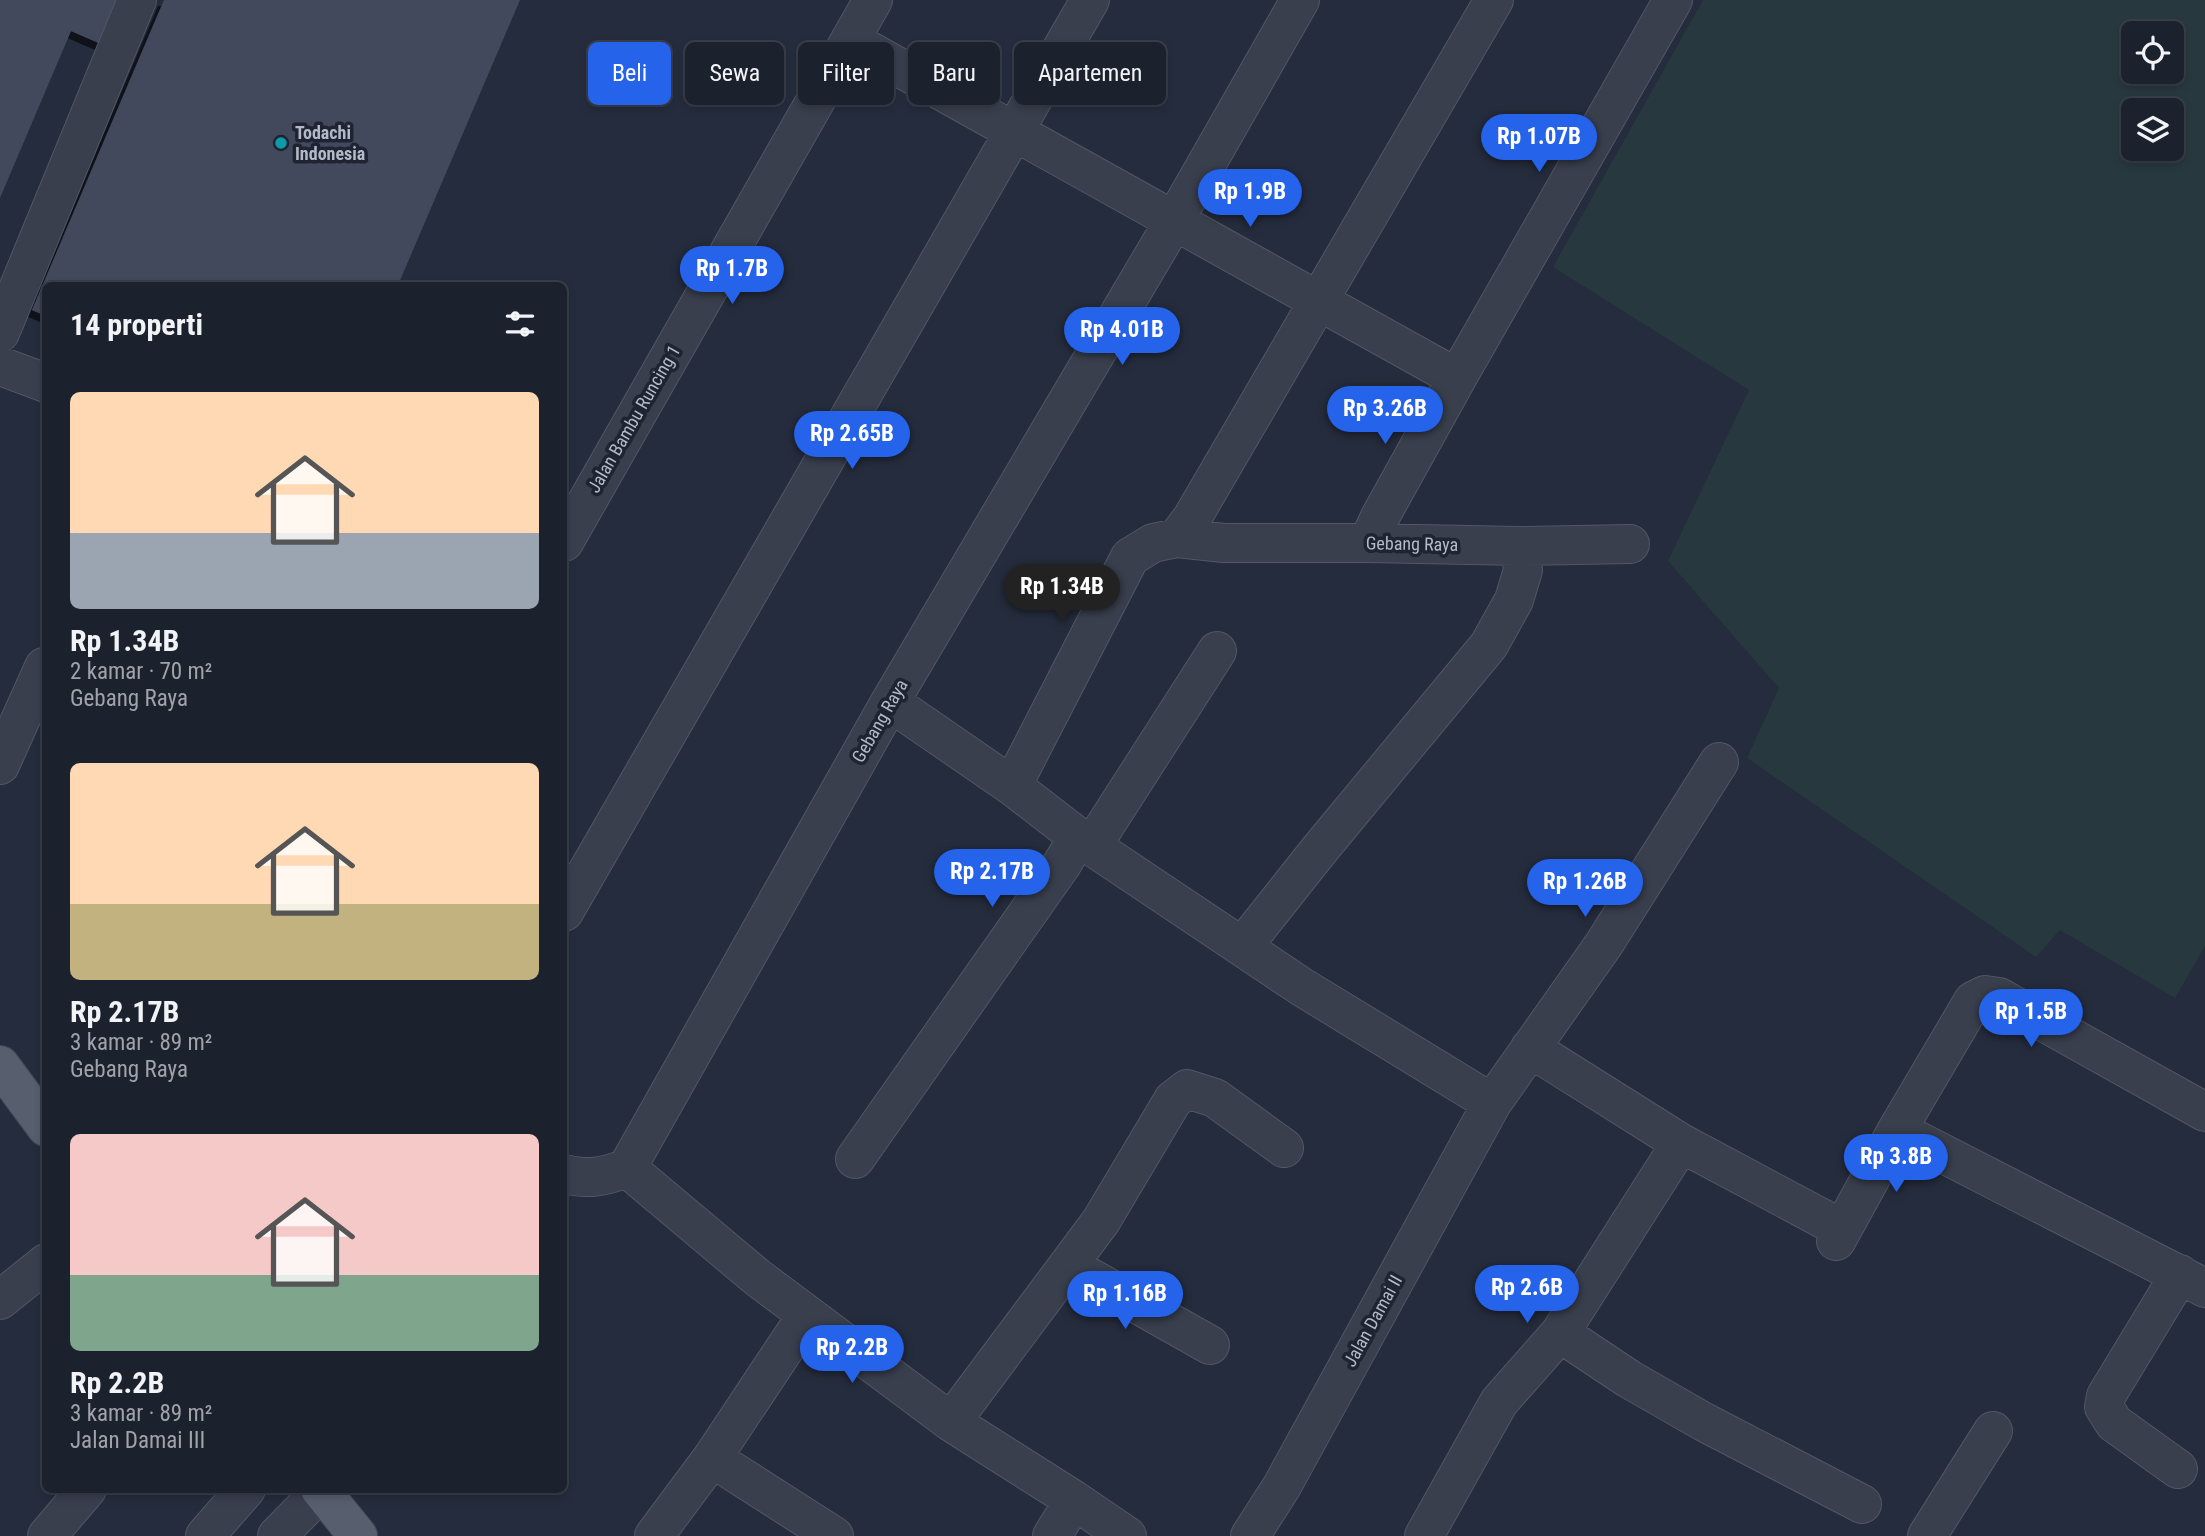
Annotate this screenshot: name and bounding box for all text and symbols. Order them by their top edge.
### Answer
map controls [2121,21,2184,161]
button: locate [2121,21,2184,84]
chip: Beli [588,42,671,105]
chip: Sewa [685,42,784,105]
chip: Filter [798,42,894,105]
chip: Baru [908,42,1000,105]
chip: Apartemen [1014,42,1166,105]
button: layers [2121,98,2184,161]
pin: Rp 1.07B [1467,114,1611,174]
place label: Todachi Indonesia [295,122,365,164]
text: Rp 1.07B [1497,123,1581,150]
marker: Todachi Indonesia [273,135,289,151]
pin: Rp 1.9B [1185,170,1315,229]
text: Rp 1.9B [1214,178,1286,205]
pin: Rp 1.7B [667,246,797,306]
text: Rp 1.7B [696,255,768,282]
icon: filters [501,305,539,343]
text: 14 properti [70,307,203,342]
pin: Rp 4.01B [1050,308,1194,367]
text: Rp 4.01B [1080,316,1164,343]
street label: Jalan Bambu Runcing 1 [583,341,684,496]
pin: Rp 3.26B [1313,386,1457,446]
text: Rp 3.26B [1343,395,1427,422]
pin: Rp 2.65B [780,412,924,471]
text: Rp 2.65B [810,420,894,447]
icon: home [242,437,368,563]
street label: Gebang Raya [1366,532,1458,555]
pin: Rp 1.34B [990,564,1134,624]
text: Rp 1.34B [1020,573,1104,600]
text: Rp 1.34B [70,623,179,658]
text: 2 kamar · 70 m² [70,658,212,685]
street label: Gebang Raya [847,676,912,766]
text: Gebang Raya [70,685,188,712]
icon: home [242,808,368,934]
pin: Rp 2.17B [920,850,1064,909]
text: Rp 2.17B [950,858,1034,885]
pin: Rp 1.26B [1513,860,1657,919]
text: Rp 1.26B [1543,868,1627,895]
pin: Rp 1.5B [1966,990,2096,1049]
text: Rp 2.17B [70,994,179,1029]
text: Rp 1.5B [1995,998,2067,1025]
text: 3 kamar · 89 m² [70,1029,212,1056]
text: Gebang Raya [70,1056,188,1083]
pin: Rp 3.8B [1831,1134,1961,1194]
text: Rp 3.8B [1860,1143,1932,1170]
icon: home [242,1179,368,1305]
pin: Rp 2.6B [1462,1266,1592,1325]
street label: Jalan Damai II [1339,1271,1406,1370]
pin: Rp 1.16B [1053,1272,1197,1331]
text: Rp 2.6B [1491,1274,1563,1301]
text: Rp 1.16B [1083,1280,1167,1307]
pin: Rp 2.2B [787,1326,917,1385]
text: Rp 2.2B [816,1334,888,1361]
text: Rp 2.2B [70,1365,164,1400]
text: 3 kamar · 89 m² [70,1400,212,1427]
text: Jalan Damai III [70,1427,205,1454]

